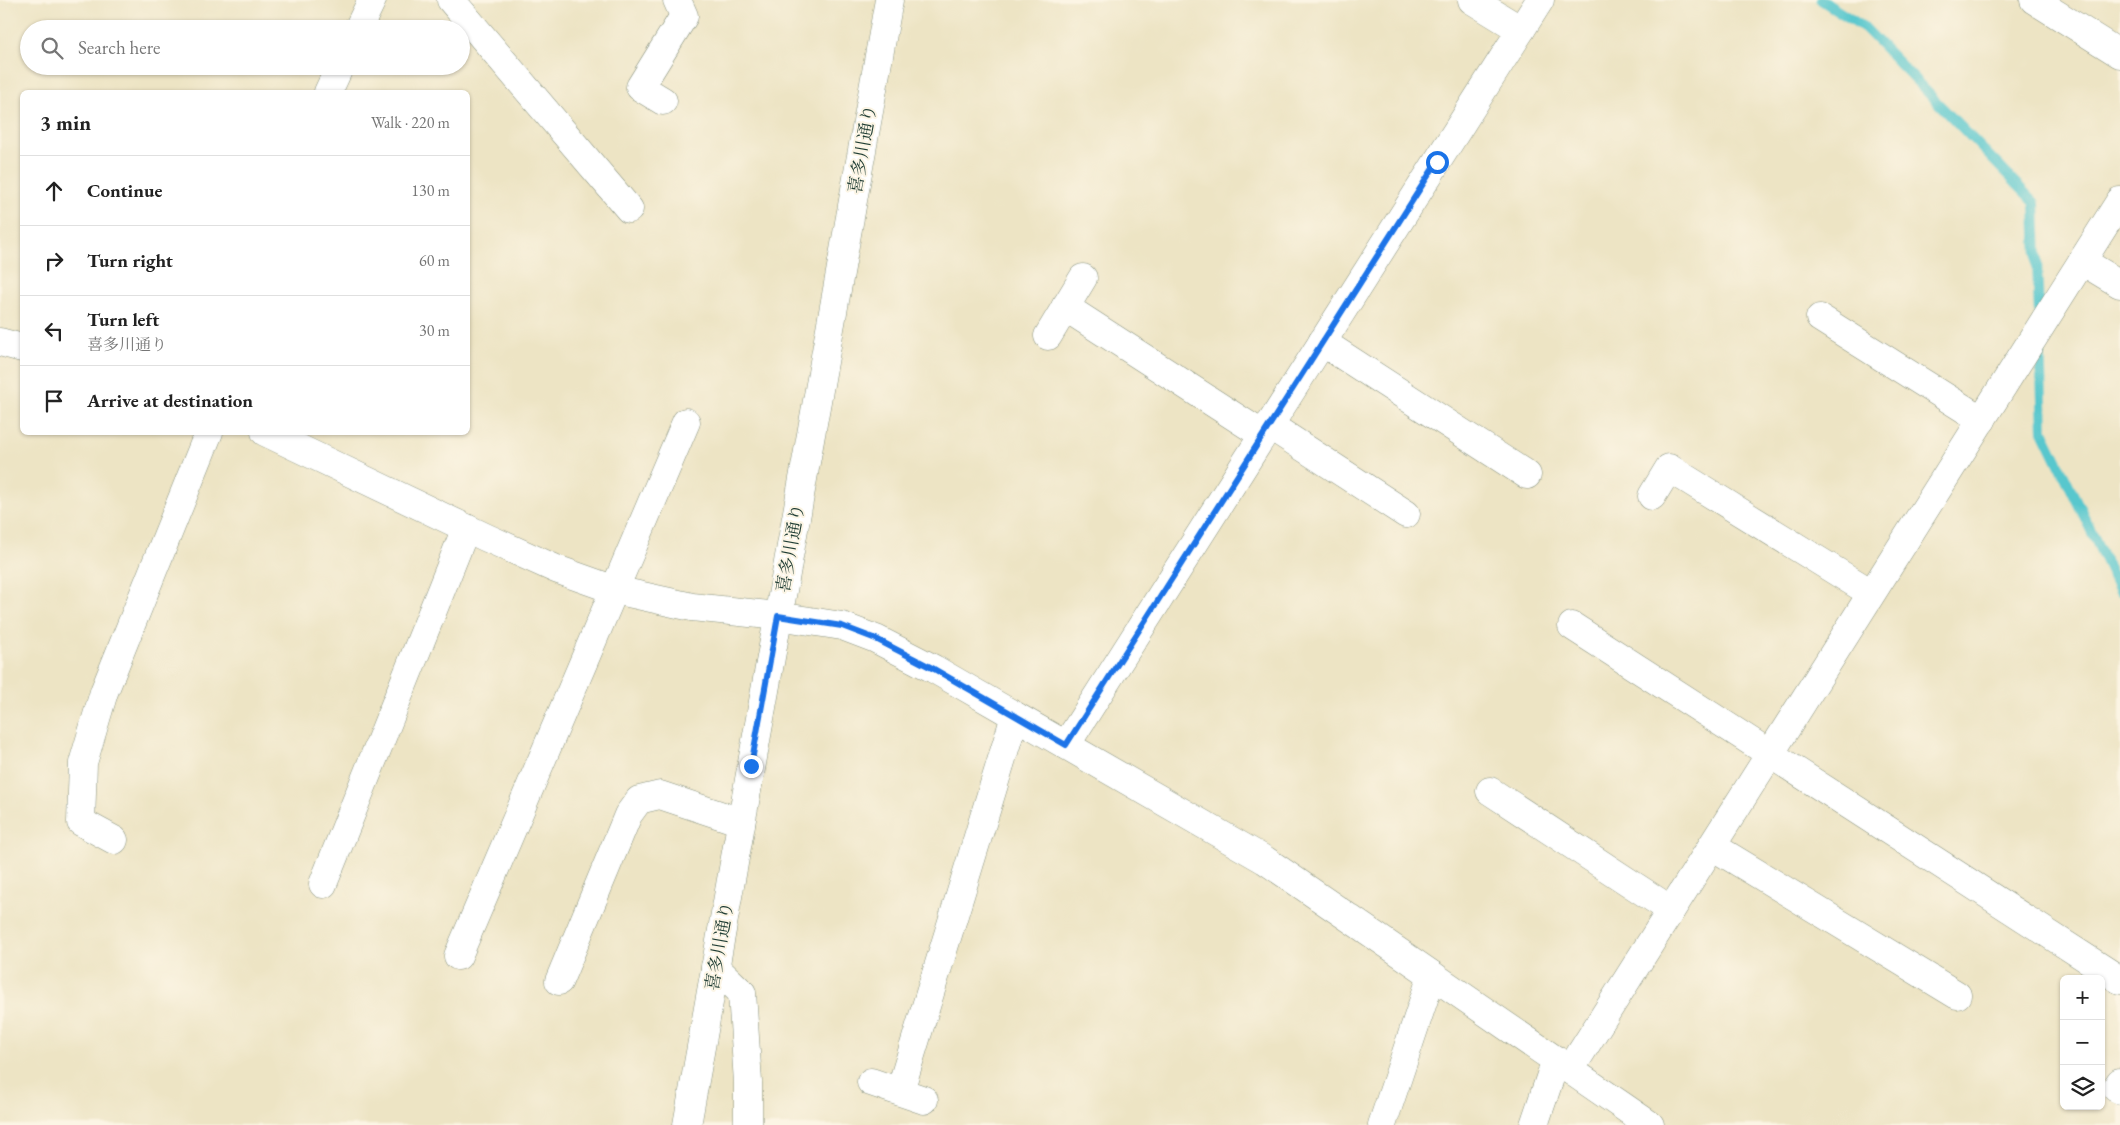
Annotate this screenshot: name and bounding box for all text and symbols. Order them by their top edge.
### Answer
search box [20,20,470,75]
icon: search [38,34,66,62]
text: Search here [78,35,160,60]
street label: 喜多川通り [843,103,881,195]
text: 3 min [40,109,91,136]
text: Walk · 220 m [371,112,450,133]
route start [1426,151,1449,174]
icon: ahead [40,177,68,205]
text: Continue [87,178,162,203]
text: 130 m [411,180,450,201]
icon: right [40,247,68,275]
text: Turn right [87,248,173,273]
text: 60 m [419,250,450,271]
text: Turn left [87,307,159,332]
icon: left [40,317,68,345]
text: 30 m [419,320,450,341]
text: 喜多川通り [87,334,167,355]
icon: arrive [40,387,68,415]
text: Arrive at destination [87,388,253,413]
street label: 喜多川通り [771,502,809,594]
route end [740,755,763,778]
street label: 喜多川通り [700,900,738,992]
map controls [2060,975,2105,1110]
button: + [2060,975,2105,1020]
button: − [2060,1020,2105,1065]
button: layers [2060,1065,2105,1110]

